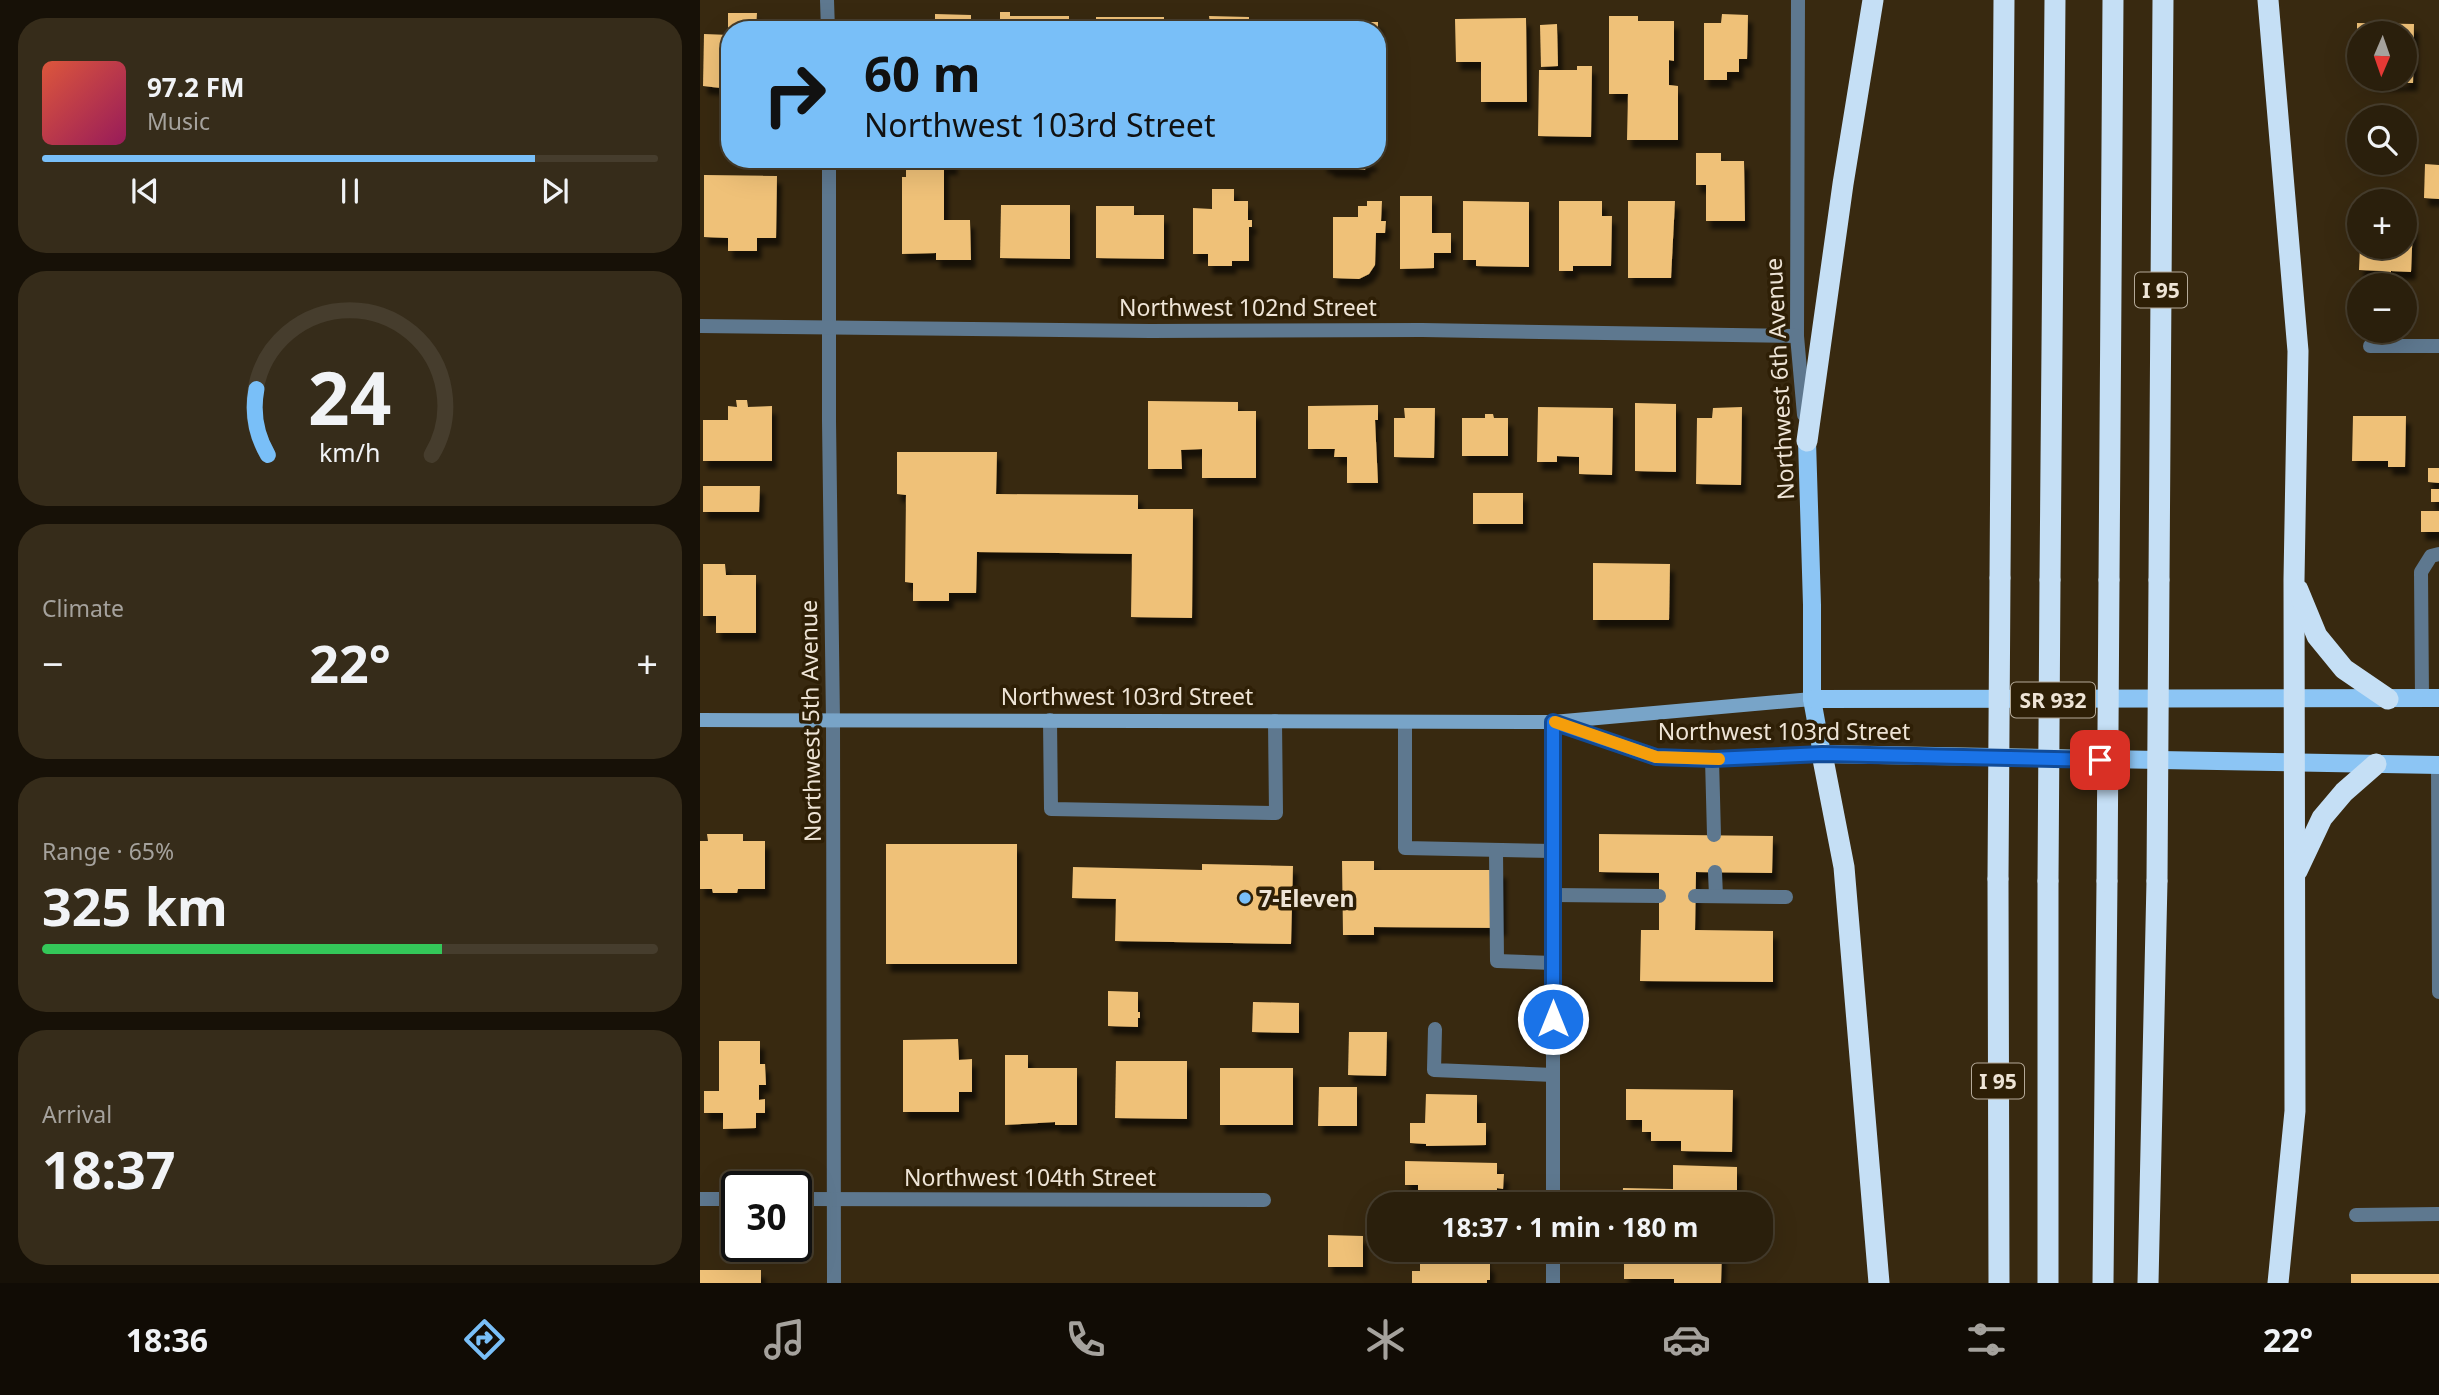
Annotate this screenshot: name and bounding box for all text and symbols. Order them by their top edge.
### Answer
north arrow [2347,21,2417,91]
map controls [2347,21,2417,343]
text: 60 m [864,40,981,106]
icon: right [749,49,840,140]
text: 97.2 FM [147,69,244,105]
text: Northwest 103rd Street [864,103,1215,146]
text: Music [147,105,210,137]
button: search [2347,105,2417,175]
icon: previous [126,172,164,210]
icon: pause [331,172,369,210]
icon: next [536,172,574,210]
button: + [2347,189,2417,259]
street label: Northwest 6th Avenue [1757,257,1801,501]
road number: I 95 [2135,272,2187,308]
button: − [2347,273,2417,343]
street label: Northwest 102nd Street [1119,291,1377,323]
text: 24 [308,347,392,446]
text: km/h [319,434,381,468]
text: Climate [42,592,124,624]
street label: Northwest 5th Avenue [792,600,828,842]
text: 22° [309,627,391,698]
text: − [42,637,64,689]
text: + [636,637,658,689]
street label: Northwest 103rd Street [1001,680,1253,712]
road number: SR 932 [2011,682,2095,718]
street label: Northwest 103rd Street [1658,715,1910,747]
pin [2070,730,2130,790]
icon: arrive [2081,741,2119,779]
text: Range · 65% [42,835,174,867]
text: 325 km [42,870,228,941]
place label: 7-Eleven [1259,882,1354,914]
marker: 7-Eleven [1237,890,1253,906]
position arrow [1516,982,1590,1056]
road number: I 95 [1972,1064,2024,1098]
text: Arrival [42,1098,112,1130]
text: 18:37 [42,1133,176,1204]
street label: Northwest 104th Street [904,1161,1156,1193]
speed limit sign: 30 [721,1171,812,1262]
text: 18:37 · 1 min · 180 m [1442,1209,1698,1245]
icon: directions [460,1315,509,1364]
icon: music [760,1315,809,1364]
icon: phone [1061,1315,1110,1364]
icon: climate [1361,1315,1410,1364]
icon: car [1662,1315,1711,1364]
icon: filters [1962,1315,2011,1364]
text: 18:36 [126,1318,208,1361]
text: 22° [2263,1318,2313,1361]

